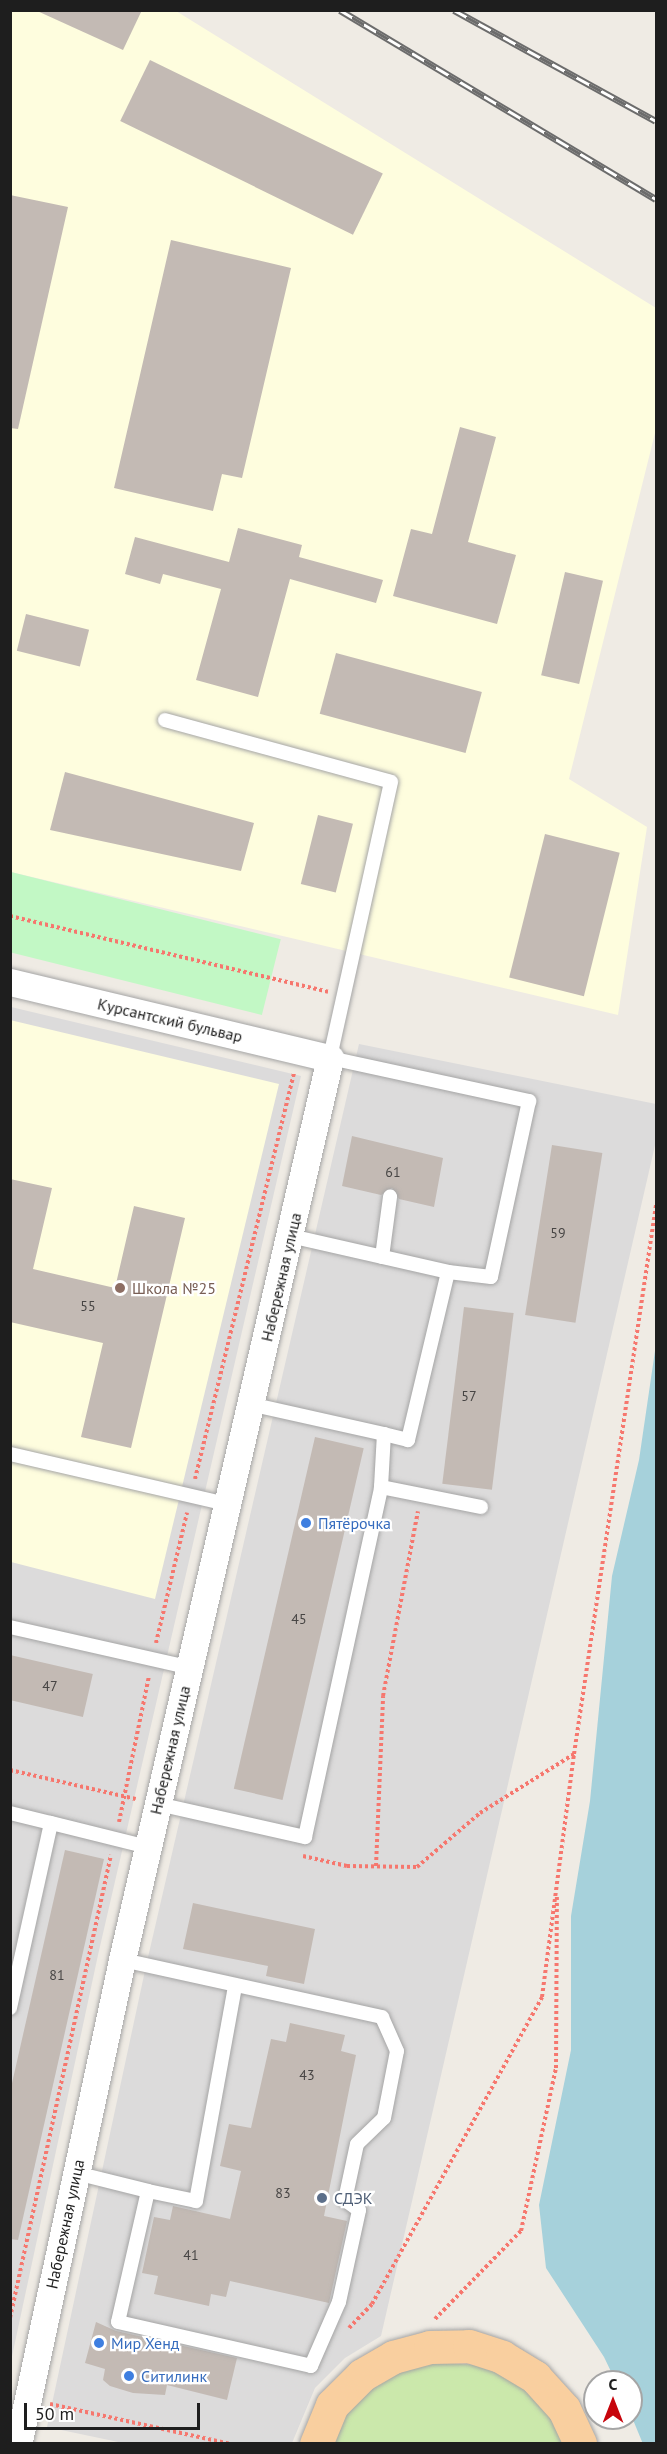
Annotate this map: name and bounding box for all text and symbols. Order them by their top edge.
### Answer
street label: Курсантский бульвар [96,994,244,1046]
house number: 61 [385,1164,401,1180]
street label: Набережная улица [257,1211,305,1343]
house number: 59 [550,1225,566,1241]
place label: Школа №25 [132,1278,216,1298]
marker: Школа №25 [113,1281,127,1295]
house number: 55 [80,1298,96,1314]
house number: 57 [461,1388,477,1404]
place label: Пятёрочка [318,1513,391,1533]
marker: Пятёрочка [299,1516,313,1530]
house number: 45 [291,1611,307,1627]
house number: 47 [42,1678,58,1694]
street label: Набережная улица [146,1684,194,1816]
house number: 81 [49,1967,65,1983]
house number: 43 [299,2067,315,2083]
street label: Набережная улица [42,2158,88,2290]
house number: 83 [275,2185,291,2201]
place label: СДЭК [334,2188,372,2208]
marker: СДЭК [315,2191,329,2205]
house number: 41 [183,2247,199,2263]
place label: Мир Хенд [111,2333,180,2353]
marker: Мир Хенд [92,2336,106,2350]
place label: Ситилинк [141,2366,207,2386]
marker: Ситилинк [122,2369,136,2383]
north arrow [583,2370,643,2430]
text: С [609,2374,617,2394]
scale bar [27,2391,202,2429]
text: 50 m [35,2402,74,2425]

